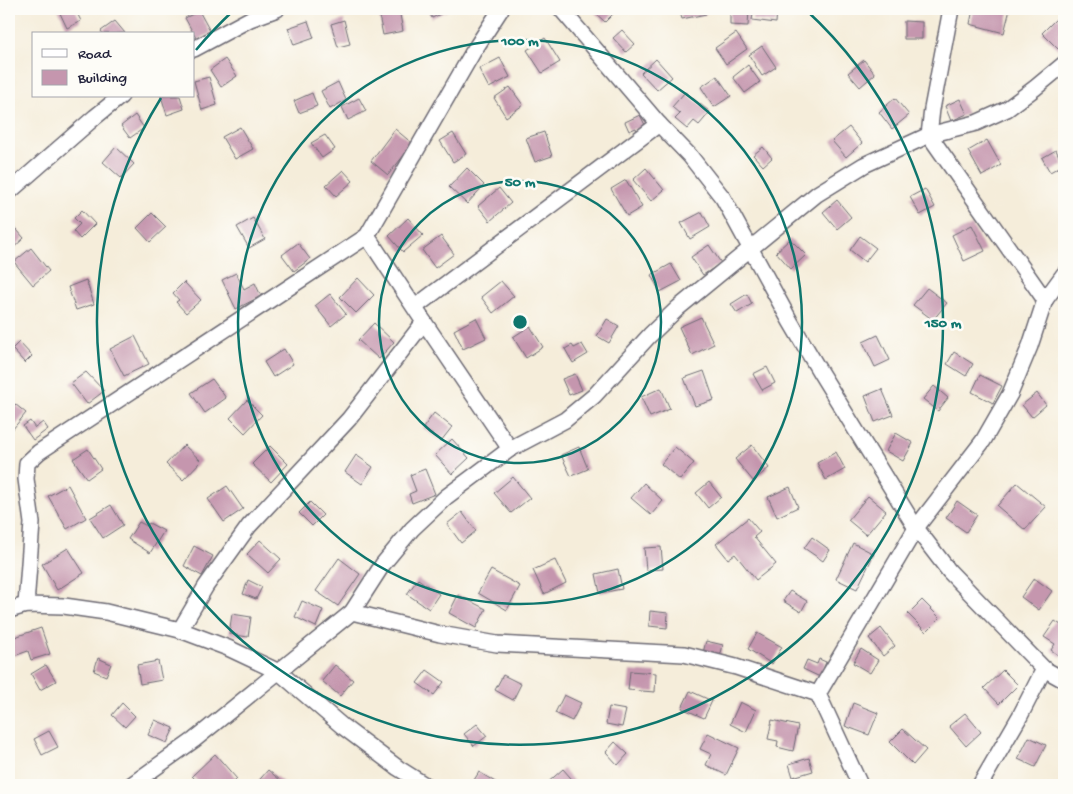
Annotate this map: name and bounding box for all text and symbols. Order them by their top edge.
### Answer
legend [32,32,195,98]
text: 100 m [500,33,539,51]
text: Road [78,46,112,64]
text: Building [77,70,127,88]
text: 50 m [505,174,536,192]
centre of rings [511,313,529,331]
text: 150 m [924,315,962,333]

